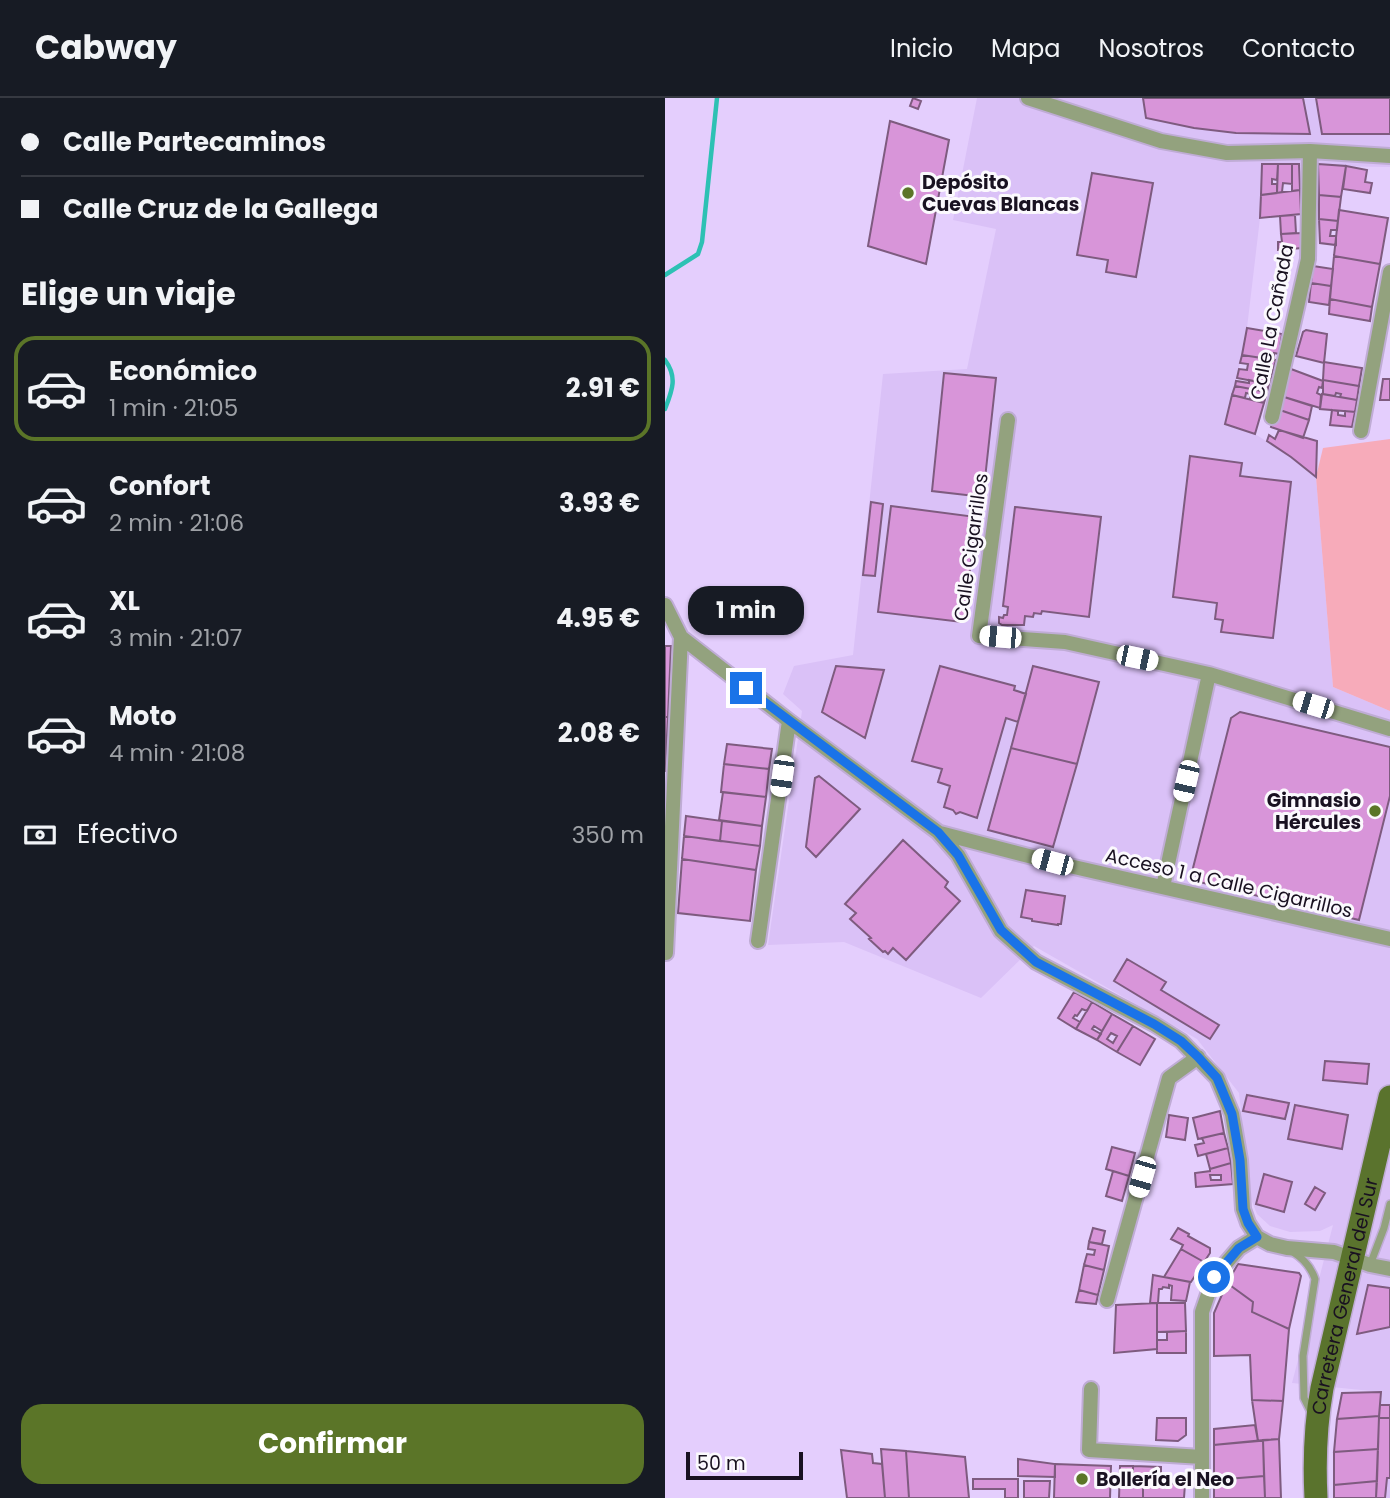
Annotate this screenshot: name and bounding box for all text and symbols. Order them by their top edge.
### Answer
text: Cabway [35,24,177,71]
text: Inicio [890,32,953,65]
text: Mapa [991,32,1060,65]
text: Nosotros [1098,32,1204,65]
text: Contacto [1242,32,1355,65]
text: Calle Partecaminos [63,124,326,160]
place label: Depósito Cuevas Blancas [922,169,1079,218]
marker: Depósito Cuevas Blancas [900,185,916,201]
text: Calle Cruz de la Gallega [63,191,378,227]
street label: Calle La Cañada [1244,242,1300,402]
text: Elige un viaje [21,271,236,316]
text: Económico [109,353,257,389]
icon: car [25,357,88,420]
text: 2.91 € [566,370,640,406]
text: 1 min · 21:05 [109,392,238,424]
text: Confort [109,468,211,504]
street label: Calle Cigarrillos [947,471,995,623]
icon: car [25,472,88,535]
text: 3.93 € [559,485,640,521]
text: 2 min · 21:06 [109,507,244,539]
text: XL [109,583,140,619]
icon: car [25,587,88,650]
callout: 1 min [688,587,804,636]
text: 1 min [716,594,776,626]
text: 4.95 € [556,600,640,636]
text: 3 min · 21:07 [109,622,242,654]
car [979,625,1022,649]
car [1115,643,1160,673]
route end [730,672,762,704]
car [1290,689,1337,721]
text: Moto [109,698,177,734]
icon: car [25,702,88,765]
text: 2.08 € [558,715,640,751]
text: 4 min · 21:08 [109,737,245,769]
car [769,754,796,798]
car [1172,758,1201,804]
place label: Gimnasio Hércules [1267,787,1361,836]
marker: Gimnasio Hércules [1367,803,1383,819]
icon: cash [21,816,59,854]
text: Efectivo [77,816,178,852]
text: 350 m [572,819,644,851]
street label: Acceso 1 a Calle Cigarrillos [1103,841,1355,925]
car [1029,846,1076,878]
car [1127,1154,1158,1200]
street label: Carretera General del Sur [1305,1175,1384,1416]
route start [1198,1261,1230,1293]
button: Confirmar [21,1404,644,1484]
scale bar [686,1449,803,1481]
text: 50 m [697,1450,746,1477]
place label: Bollería el Neo [1096,1466,1234,1493]
marker: Bollería el Neo [1074,1471,1090,1487]

